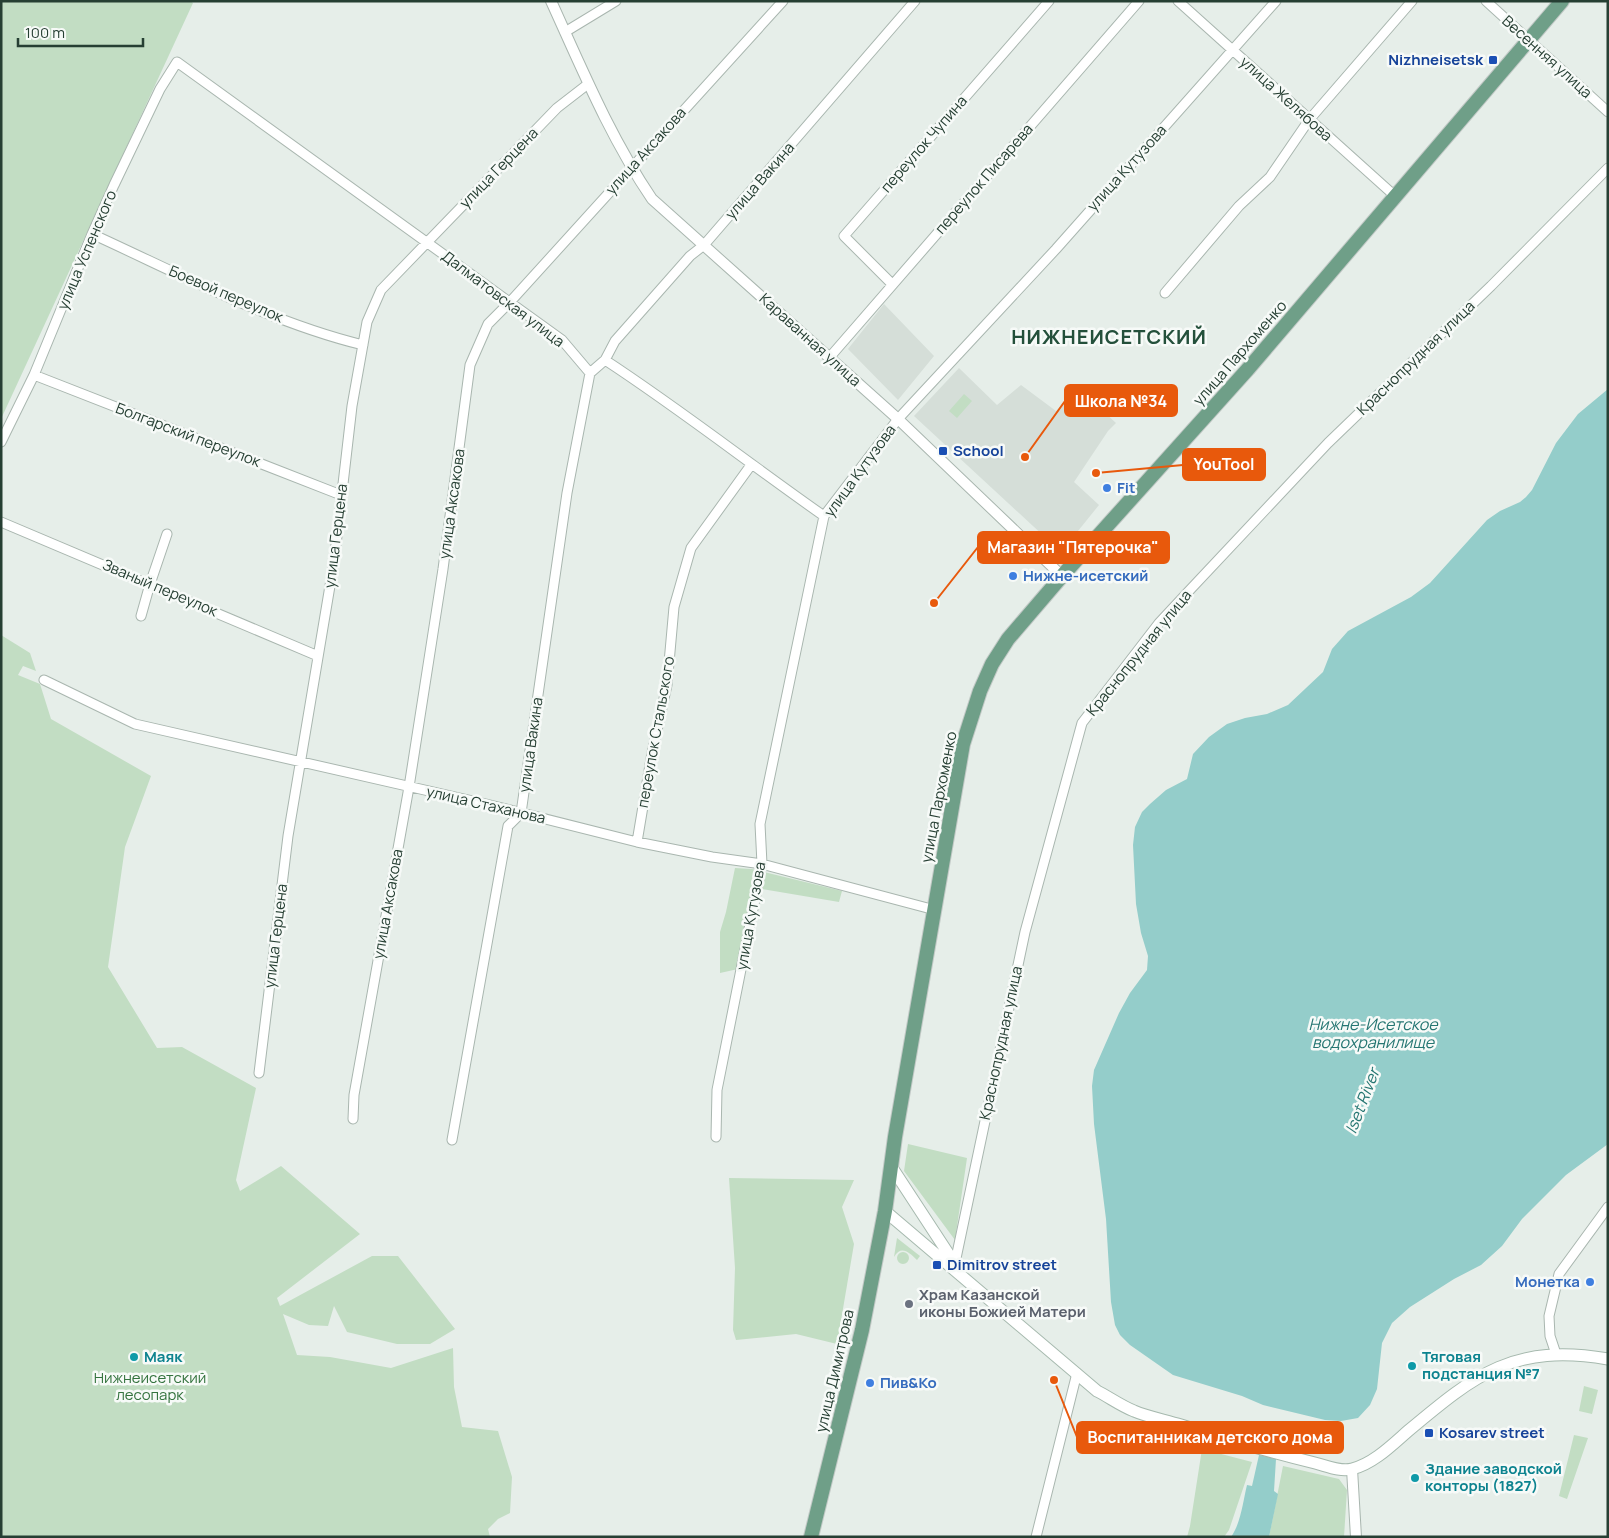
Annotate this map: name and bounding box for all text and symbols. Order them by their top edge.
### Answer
street label: Весенняя улица [1498,10,1597,103]
scale bar [18,15,142,47]
text: 100 m [25,22,65,43]
place label: Nizhneisetsk [1388,49,1484,70]
street label: улица Желябова [1235,51,1337,146]
marker: Nizhneisetsk [1487,54,1499,66]
street label: переулок Чупина [876,91,972,197]
street label: улица Аксакова [601,102,691,199]
street label: переулок Писарева [930,119,1037,238]
street label: улица Кутузова [1082,120,1171,215]
street label: улица Герцена [455,123,543,213]
street label: улица Вакина [720,138,799,224]
street label: улица Успенского [52,187,121,313]
street label: Далматовская улица [438,245,569,352]
street label: Боевой переулок [166,260,287,327]
street label: Караванная улица [755,288,866,391]
street label: улица Пархоменко [1188,295,1291,410]
street label: Краснопрудная улица [1352,296,1479,420]
district label: НИЖНЕИСЕТСКИЙ [1011,323,1207,350]
callout: Школа №34 [1065,385,1177,416]
text: Школа №34 [1075,390,1167,412]
street label: Болгарский переулок [113,397,264,472]
street label: улица Кутузова [819,420,900,521]
place label: School [953,440,1004,461]
marker: School [937,445,949,457]
street label: улица Аксакова [433,447,470,560]
callout: YouTool [1183,449,1265,480]
text: YouTool [1193,453,1255,475]
place label: Fit [1117,477,1136,498]
street label: улица Герцена [319,482,352,589]
marker: Fit [1101,482,1113,494]
callout: Магазин "Пятерочка" [978,532,1169,563]
text: Магазин "Пятерочка" [987,536,1159,558]
street label: Званый переулок [99,554,221,621]
place label: Нижне-исетский [1023,565,1148,586]
marker: Нижне-исетский [1007,570,1019,582]
street label: Краснопрудная улица [1081,585,1196,720]
street label: переулок Стальского [632,654,679,809]
street label: улица Вакина [513,696,548,794]
street label: улица Пархоменко [915,729,962,864]
street label: улица Стаханова [424,781,548,828]
street label: улица Аксакова [368,847,408,961]
street label: улица Кутузова [731,860,770,972]
street label: улица Герцена [259,882,292,989]
street label: Краснопрудная улица [974,964,1027,1122]
water label: Нижне-Исетское водохранилище [1308,1013,1439,1053]
water label: Iset River [1340,1063,1385,1137]
place label: Dimitrov street [947,1254,1057,1275]
marker: Dimitrov street [931,1259,943,1271]
place label: Монетка [1515,1271,1580,1292]
marker: Монетка [1584,1276,1596,1288]
place label: Храм Казанской иконы Божией Матери [919,1284,1086,1322]
marker: Храм Казанской иконы Божией Матери [903,1298,915,1310]
street label: улица Димитрова [810,1307,859,1434]
place label: Маяк [144,1346,183,1367]
place label: Тяговая подстанция №7 [1422,1346,1540,1384]
marker: Маяк [128,1351,140,1363]
marker: Тяговая подстанция №7 [1406,1360,1418,1372]
park label: Нижнеисетский лесопарк [94,1367,206,1405]
place label: Пив&Ко [880,1372,937,1393]
marker: Пив&Ко [864,1377,876,1389]
callout: Воспитанникам детского дома [1077,1422,1343,1453]
place label: Kosarev street [1439,1422,1545,1443]
text: Воспитанникам детского дома [1087,1426,1333,1448]
marker: Kosarev street [1423,1427,1435,1439]
place label: Здание заводской конторы (1827) [1425,1458,1562,1496]
marker: Здание заводской конторы (1827) [1409,1472,1421,1484]

